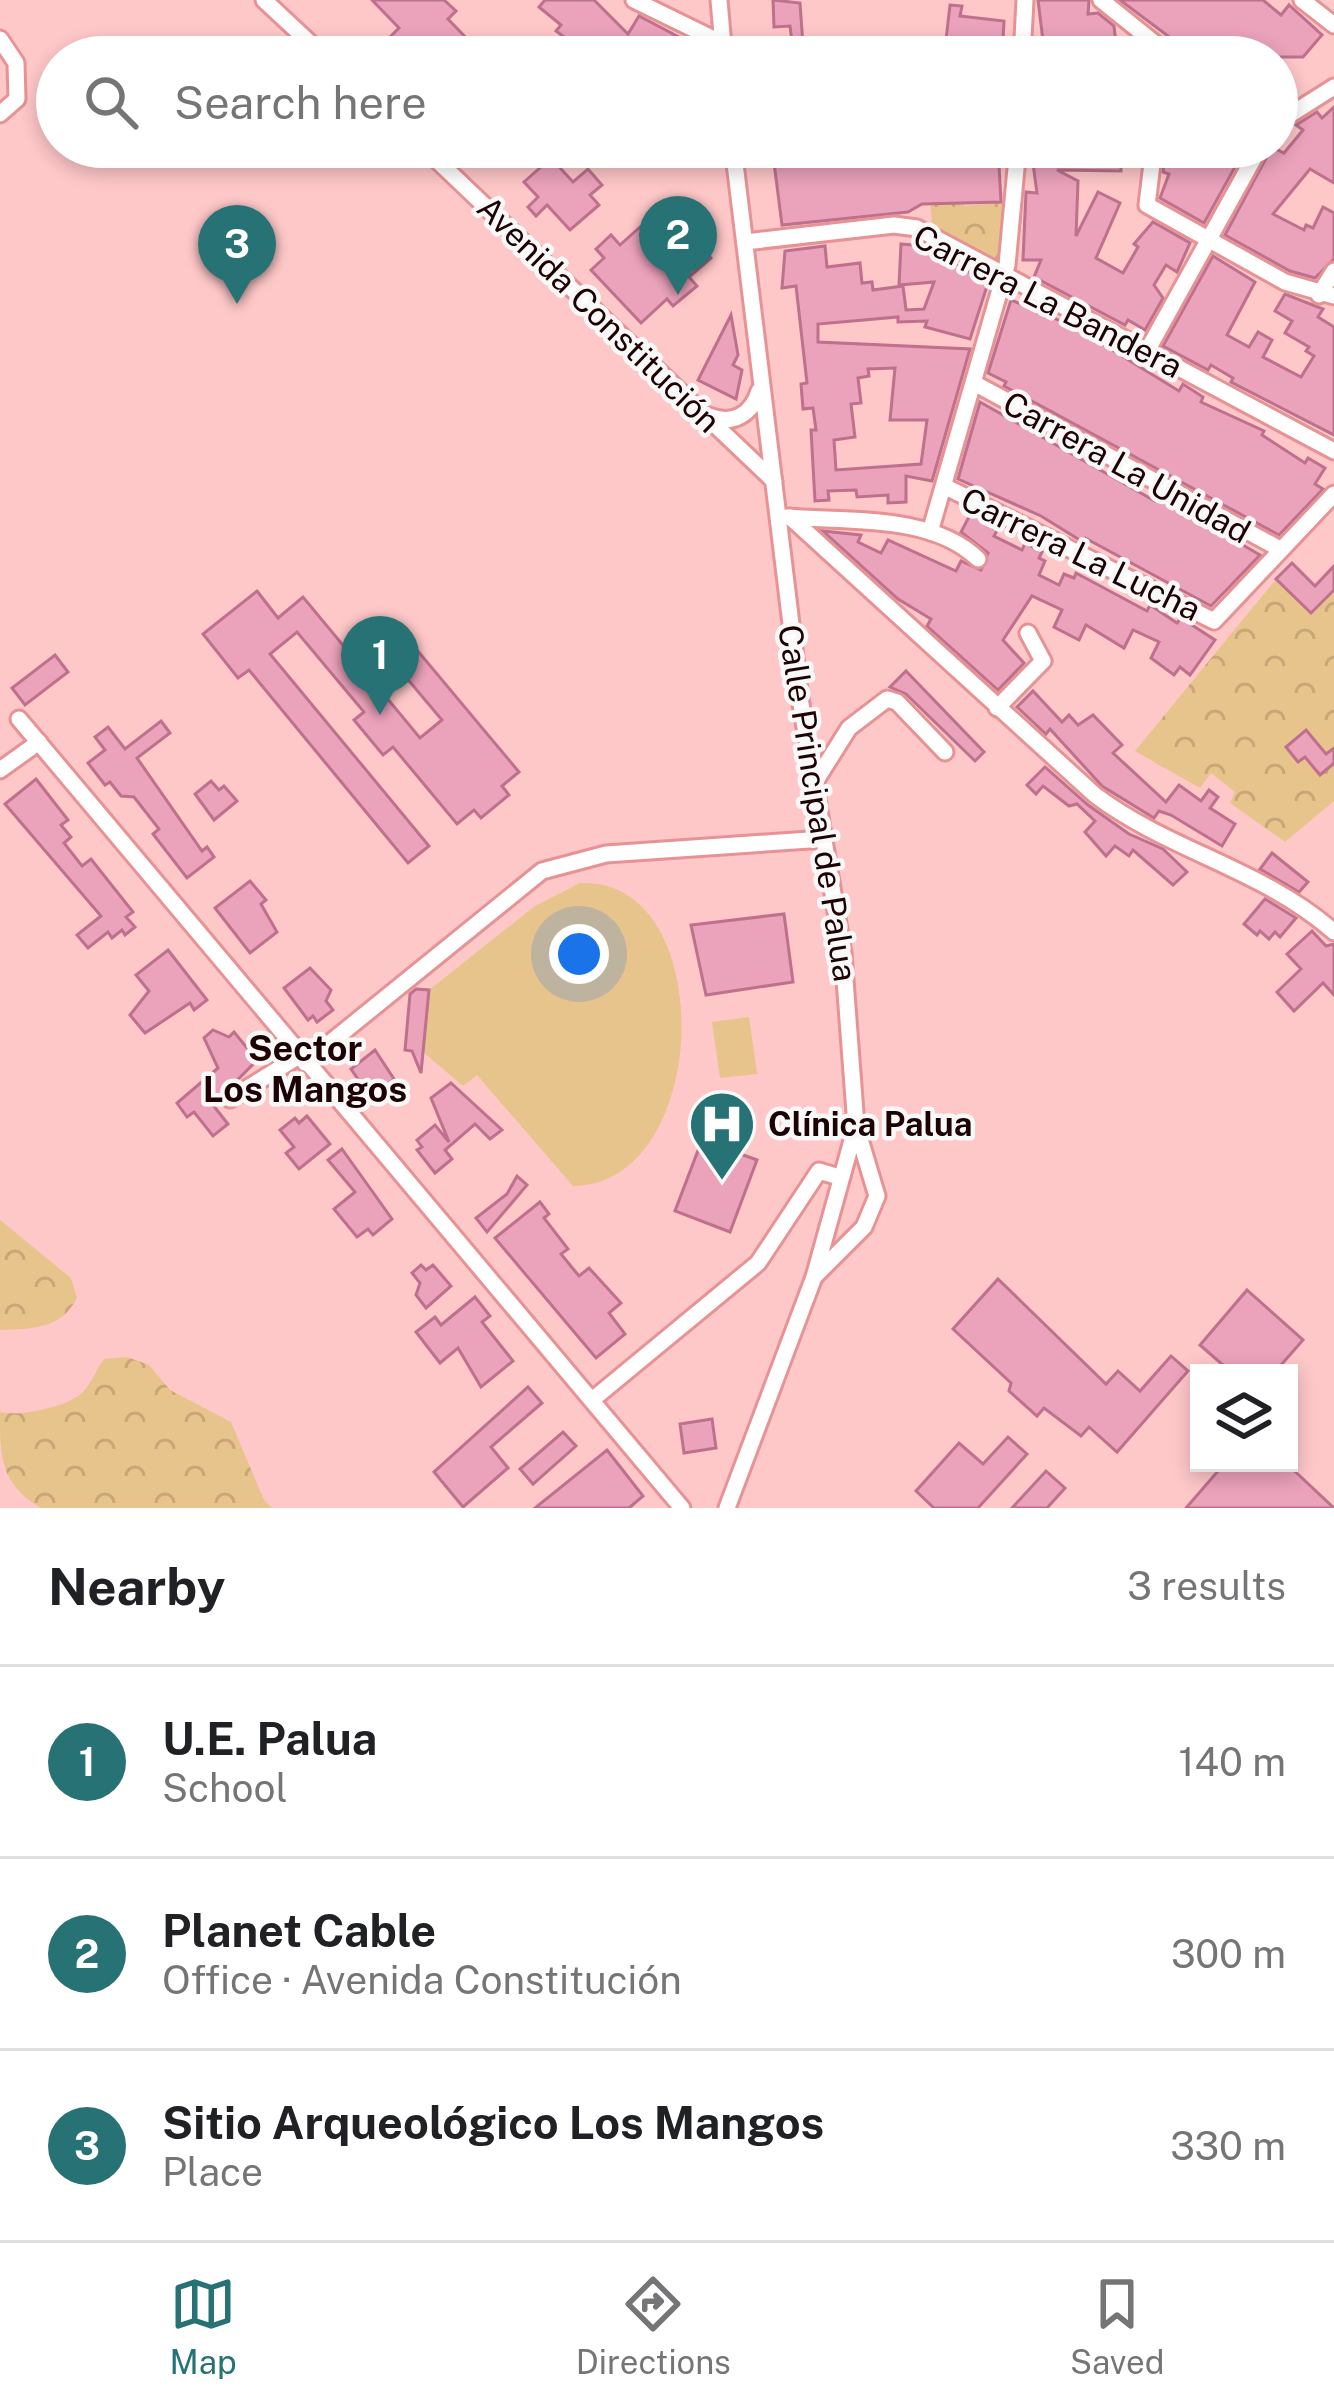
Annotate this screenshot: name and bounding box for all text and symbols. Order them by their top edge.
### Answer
search box [36,36,1298,168]
icon: search [78,69,144,135]
text: Search here [174,76,427,129]
street label: Avenida Constitución [470,188,728,440]
pin: 2 [639,196,717,295]
pin: 3 [198,205,276,304]
street label: Carrera La Bandera [907,217,1189,385]
street label: Carrera La Unidad [997,383,1257,551]
street label: Carrera La Lucha [955,480,1207,628]
pin: 1 [341,616,419,715]
street label: Calle Principal de Palua [771,622,865,984]
your location [549,924,609,984]
district label: Sector Los Mangos [203,1027,407,1110]
hospital icon: Clínica Palua [687,1089,757,1183]
place label: Clínica Palua [768,1105,972,1143]
map controls [1190,1364,1298,1472]
button: layers [1190,1364,1298,1472]
text: Nearby [48,1557,225,1616]
text: 3 results [1127,1563,1286,1609]
text: U.E. Palua [162,1712,377,1765]
text: 1 [79,1739,95,1785]
text: 140 m [1179,1739,1286,1785]
text: School [162,1765,287,1811]
text: Planet Cable [162,1904,436,1957]
text: 2 [75,1931,99,1977]
text: 300 m [1171,1931,1286,1977]
text: Office · Avenida Constitución [162,1957,682,2003]
text: Sitio Arqueológico Los Mangos [162,2096,824,2149]
text: 3 [74,2123,100,2169]
text: 330 m [1170,2123,1286,2169]
text: Place [162,2149,263,2195]
tab: Map [170,2271,237,2381]
tab: Directions [576,2271,731,2381]
tab: Saved [1070,2271,1164,2381]

